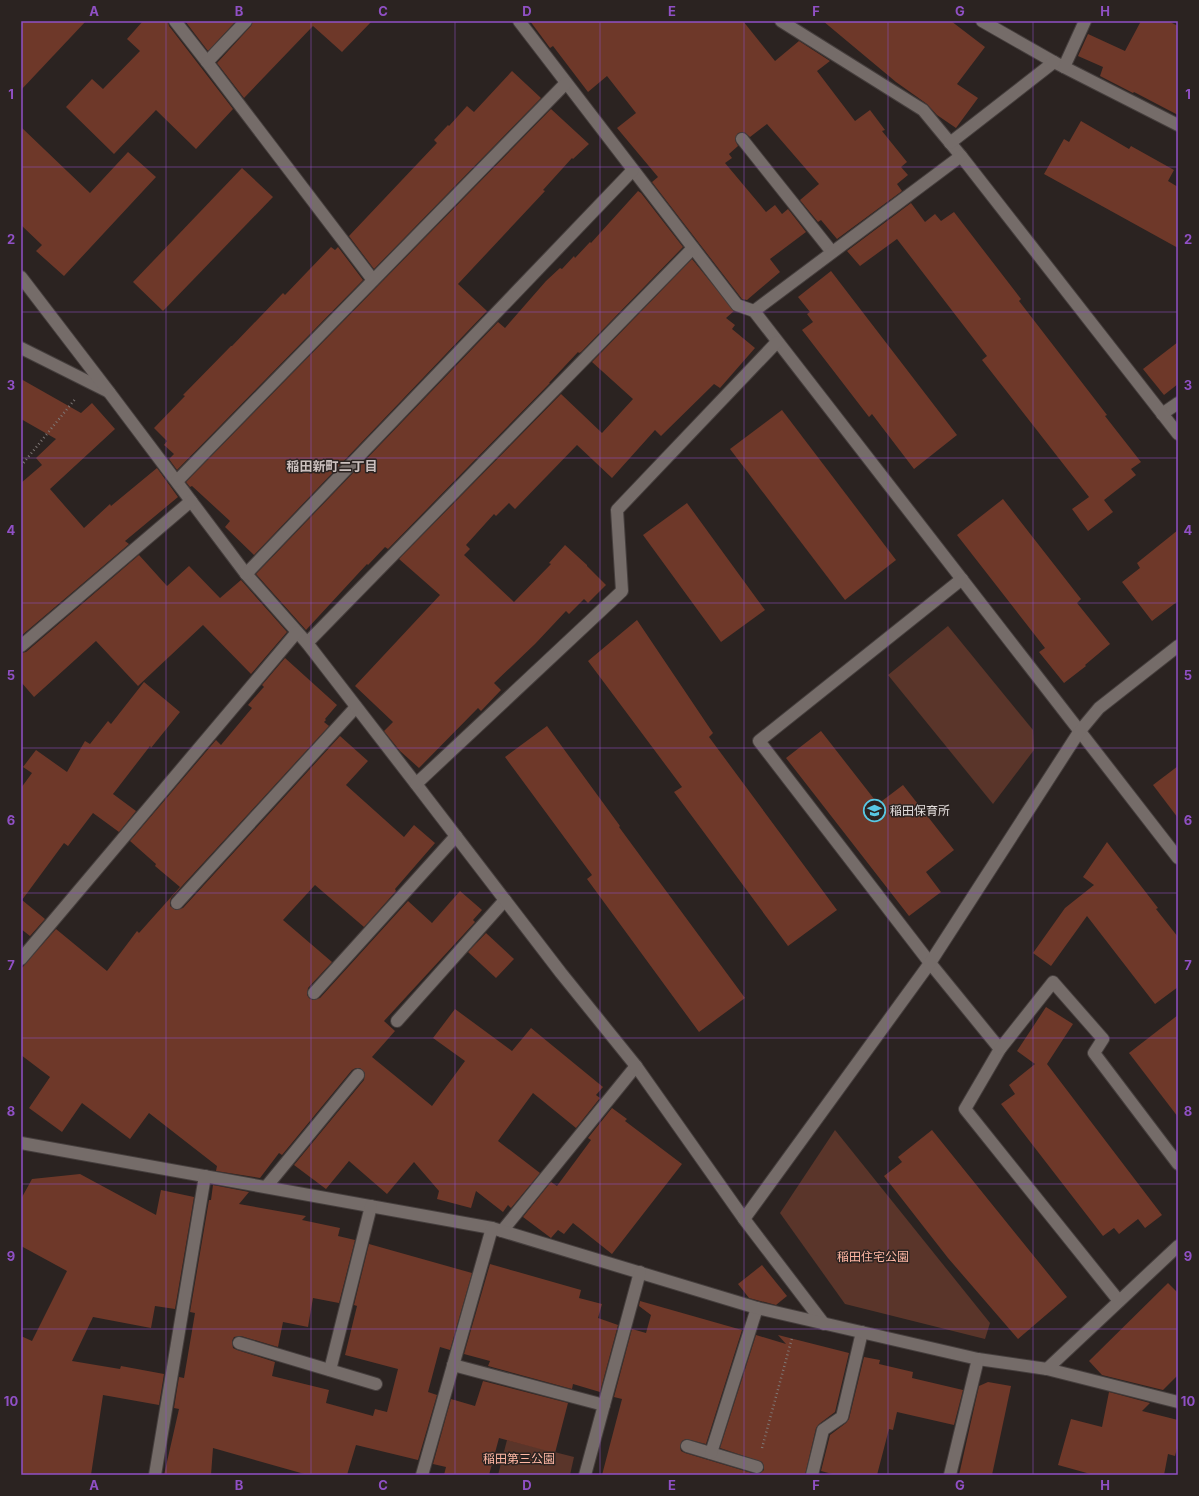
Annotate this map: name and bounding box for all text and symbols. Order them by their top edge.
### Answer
text: A [89,3,99,19]
text: B [235,3,244,19]
text: C [378,3,388,19]
text: D [522,3,532,19]
text: E [668,3,676,19]
text: F [812,3,820,19]
text: G [955,3,965,19]
text: H [1100,3,1110,19]
text: 1 [8,86,14,102]
text: 1 [1185,86,1191,102]
text: 2 [7,231,15,247]
text: 2 [1184,231,1192,247]
text: 3 [7,377,15,393]
text: 3 [1184,377,1192,393]
district label: 稲田新町二丁目 [286,458,378,474]
text: 4 [7,522,16,538]
text: 4 [1184,522,1193,538]
text: 5 [7,667,15,683]
text: 5 [1184,667,1192,683]
school or university icon: 稲田保育所 [862,798,888,824]
place label: 稲田保育所 [890,803,950,818]
text: 6 [7,812,15,828]
text: 6 [1184,812,1192,828]
text: 7 [7,957,15,973]
text: 7 [1184,957,1192,973]
text: 8 [7,1103,15,1119]
text: 8 [1184,1103,1192,1119]
text: 9 [7,1248,15,1264]
text: 9 [1184,1248,1192,1264]
park label: 稲田住宅公園 [837,1249,909,1264]
text: 10 [4,1393,18,1409]
text: 10 [1181,1393,1195,1409]
park label: 稲田第三公園 [483,1451,555,1466]
text: A [89,1477,99,1493]
text: B [235,1477,244,1493]
text: C [378,1477,388,1493]
text: D [522,1477,532,1493]
text: E [668,1477,676,1493]
text: F [812,1477,820,1493]
text: G [955,1477,965,1493]
text: H [1100,1477,1110,1493]

